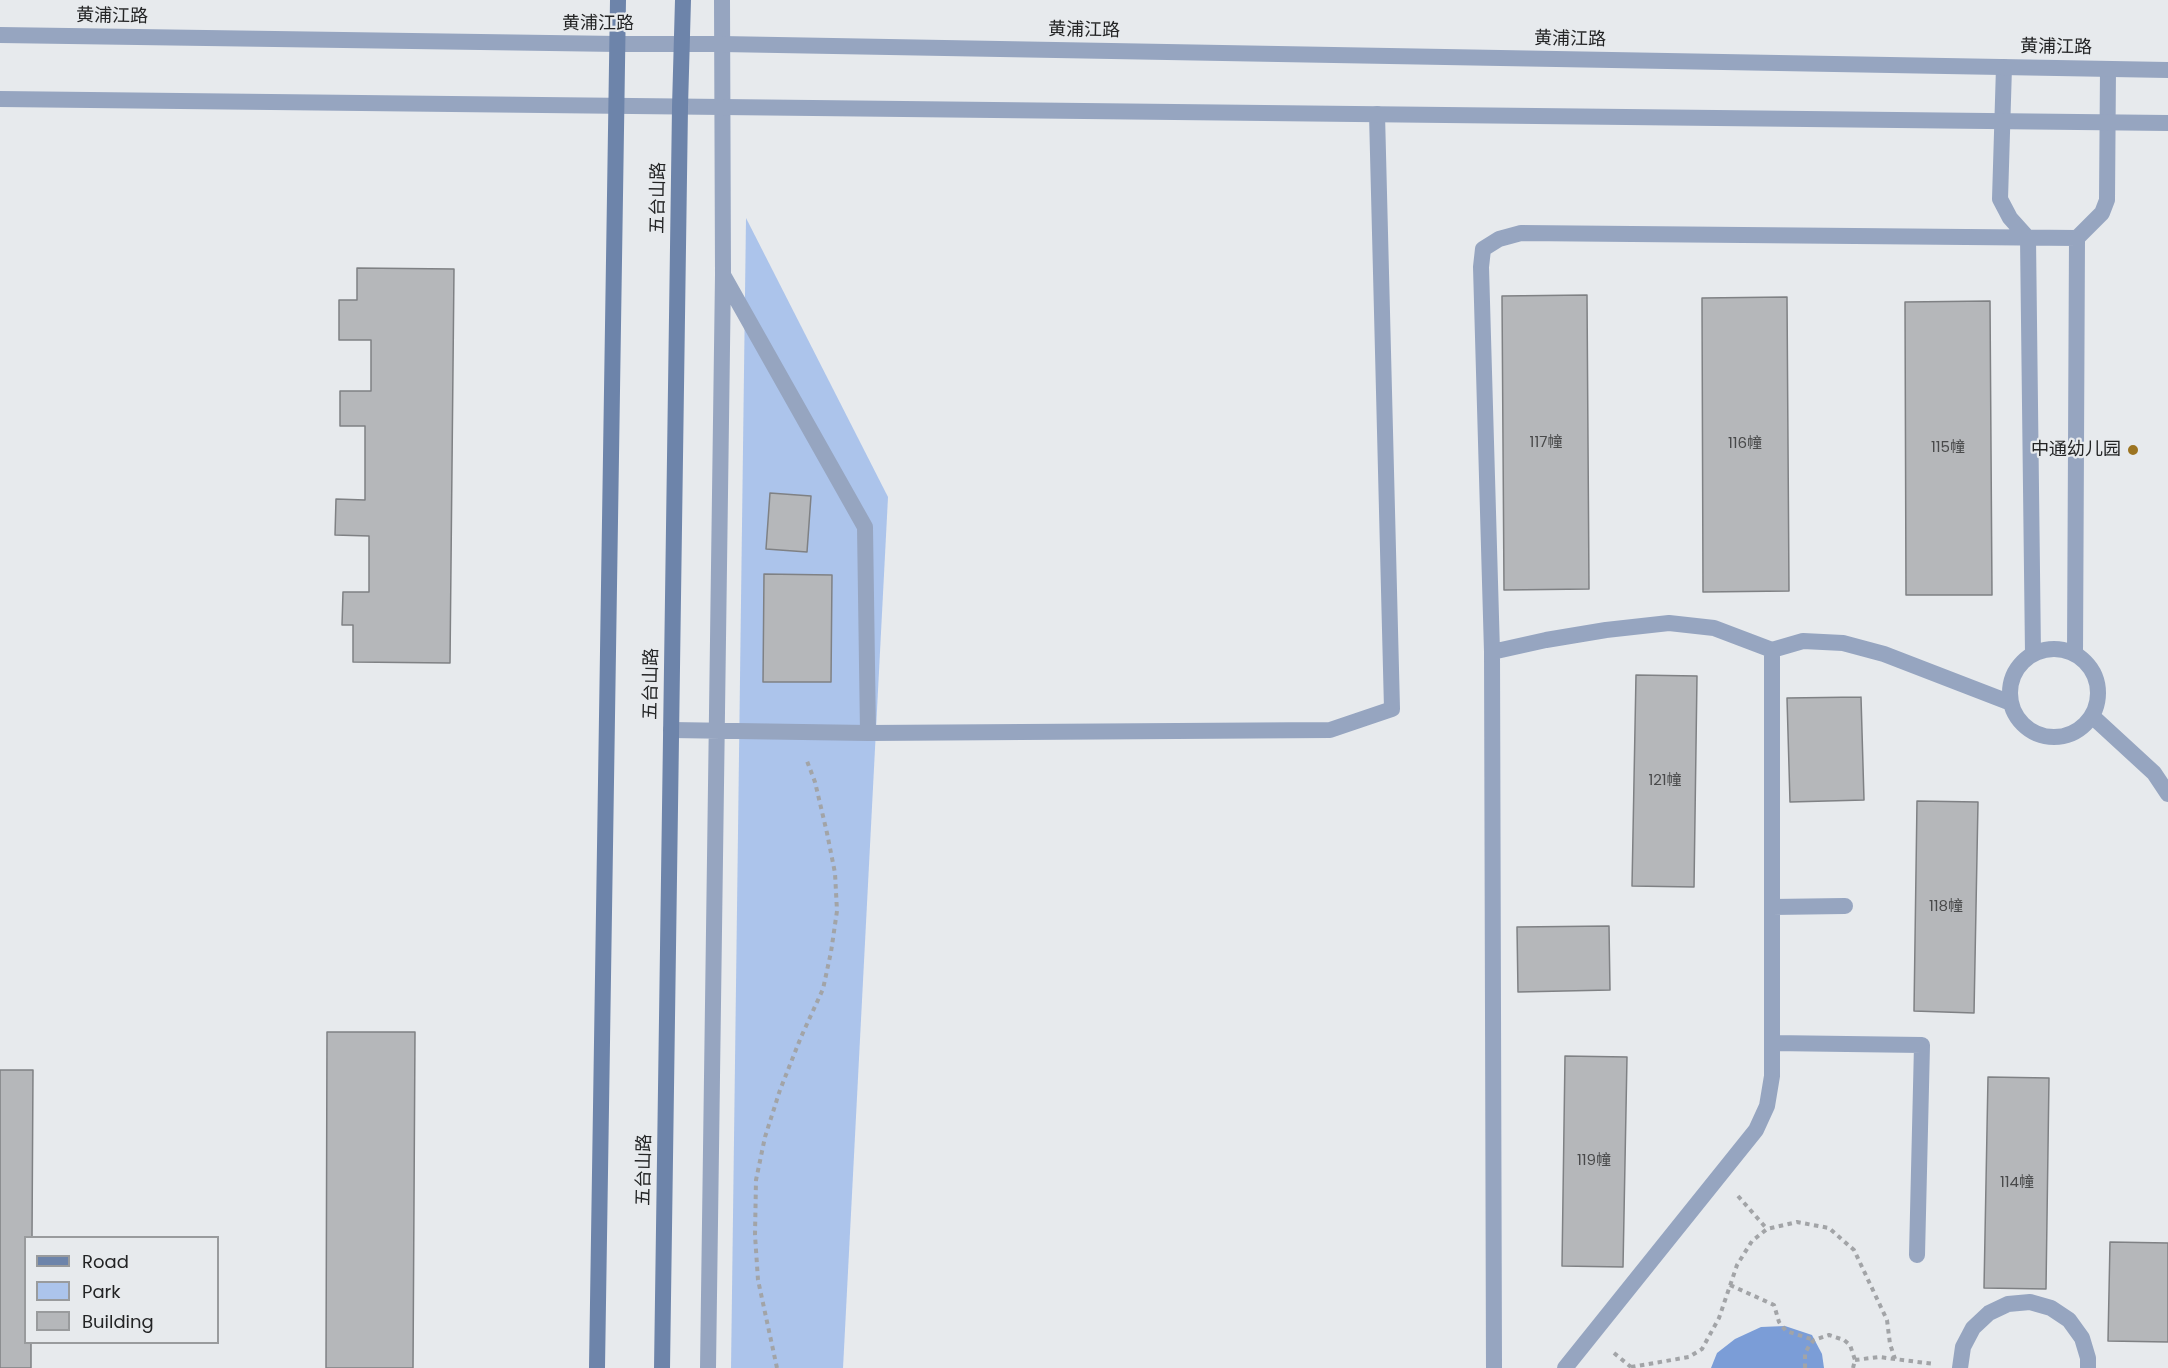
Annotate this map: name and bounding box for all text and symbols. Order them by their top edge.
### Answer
street label: 黄浦江路 [76,6,148,28]
street label: 黄浦江路 [562,13,634,35]
street label: 黄浦江路 [1048,20,1120,42]
street label: 黄浦江路 [1534,29,1606,51]
street label: 黄浦江路 [2020,37,2092,59]
street label: 五台山路 [648,162,670,234]
house number: 117幢 [1530,434,1562,452]
house number: 116幢 [1728,435,1762,453]
house number: 115幢 [1931,439,1965,457]
place label: 中通幼儿园 [2031,439,2121,461]
marker: 中通幼儿园 [2126,443,2140,457]
street label: 五台山路 [641,648,663,720]
house number: 121幢 [1648,772,1682,790]
house number: 118幢 [1929,898,1963,916]
street label: 五台山路 [634,1134,656,1206]
house number: 119幢 [1577,1152,1611,1170]
house number: 114幢 [2000,1174,2034,1192]
legend [24,1236,219,1344]
text: Road [82,1249,129,1274]
text: Park [82,1279,121,1304]
text: Building [82,1309,154,1334]

